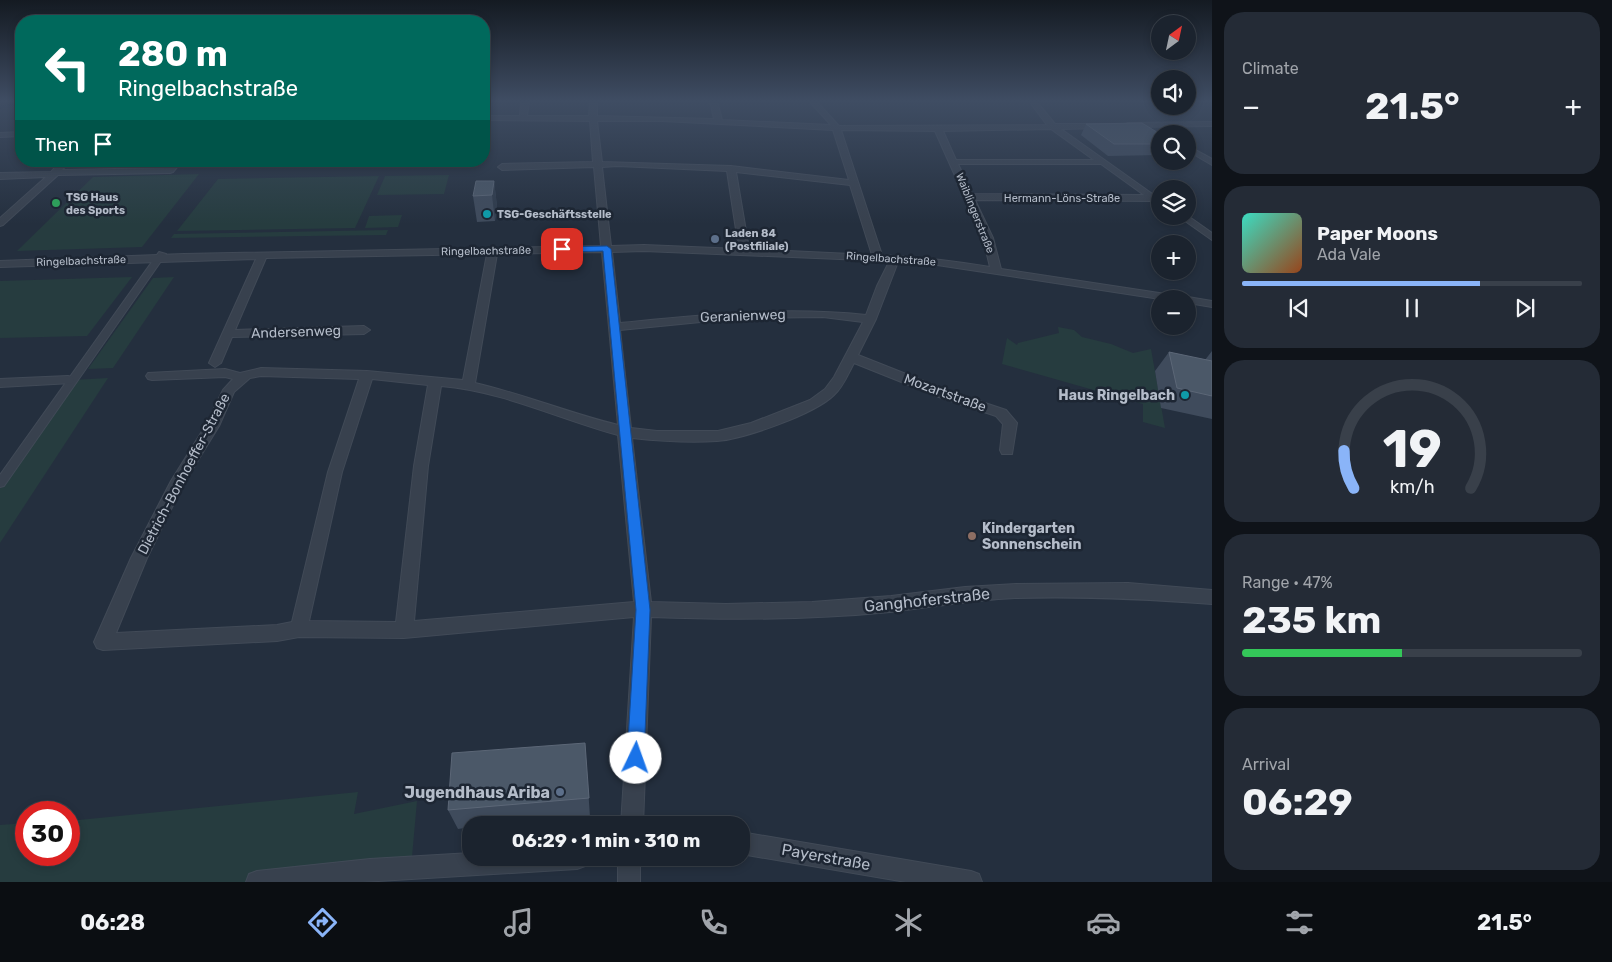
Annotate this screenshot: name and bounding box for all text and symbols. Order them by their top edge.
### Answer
north arrow [1151,15,1196,60]
map controls [1151,15,1196,335]
text: 280 m [118,33,228,75]
icon: left [35,35,100,100]
text: Climate [1242,59,1299,78]
button: sound [1151,70,1196,115]
text: Ringelbachstraße [118,75,298,102]
text: 21.5° [1365,83,1460,129]
text: − [1242,90,1260,123]
text: + [1565,90,1582,123]
button: search [1151,125,1196,170]
icon: arrive [89,130,117,158]
text: Then [35,133,79,156]
street label: Waiblingerstraße [953,171,997,255]
button: layers [1151,180,1196,225]
place label: TSG Haus des Sports [66,191,125,217]
street label: Hermann-Löns-Straße [1004,192,1120,205]
marker: TSG Haus des Sports [50,197,62,209]
marker: TSG-Geschäftsstelle [481,208,493,220]
place label: TSG-Geschäftsstelle [497,208,612,221]
text: Paper Moons [1317,222,1438,245]
place label: Laden 84 (Postfiliale) [725,227,788,253]
pin [541,228,583,270]
marker: Laden 84 (Postfiliale) [709,233,721,245]
icon: arrive [548,235,576,263]
button: + [1151,235,1196,280]
street label: Ringelbachstraße [441,244,531,258]
text: Ada Vale [1317,245,1381,264]
street label: Ringelbachstraße [846,249,936,269]
street label: Ringelbachstraße [36,253,126,269]
button: − [1151,290,1196,335]
icon: previous [1285,294,1313,322]
icon: pause [1398,294,1426,322]
icon: next [1511,294,1539,322]
street label: Geranienweg [700,306,786,326]
street label: Andersenweg [251,322,341,342]
street label: Mozartstraße [902,370,989,416]
place label: Haus Ringelbach [1058,387,1175,404]
marker: Haus Ringelbach [1179,389,1191,401]
street label: Dietrich-Bonhoeffer-Straße [134,390,234,557]
text: 19 [1382,418,1442,480]
text: km/h [1390,476,1434,497]
place label: Kindergarten Sonnenschein [982,520,1082,553]
marker: Kindergarten Sonnenschein [966,530,978,542]
text: Range · 47% [1242,573,1333,592]
street label: Ganghoferstraße [863,584,991,616]
text: 235 km [1242,597,1381,643]
position arrow [609,731,661,783]
text: Arrival [1242,755,1290,774]
text: 06:29 [1242,779,1353,825]
place label: Jugendhaus Ariba [404,783,550,802]
marker: Jugendhaus Ariba [554,786,566,798]
speed limit sign: 30 [15,801,80,866]
text: 06:29 · 1 min · 310 m [512,829,700,852]
street label: Payerstraße [780,840,872,874]
icon: directions [305,905,340,940]
icon: music [501,905,536,940]
icon: phone [696,905,731,940]
icon: climate [891,905,926,940]
icon: car [1086,905,1121,940]
icon: filters [1282,905,1317,940]
text: 06:28 [80,909,145,936]
text: 21.5° [1477,909,1532,936]

